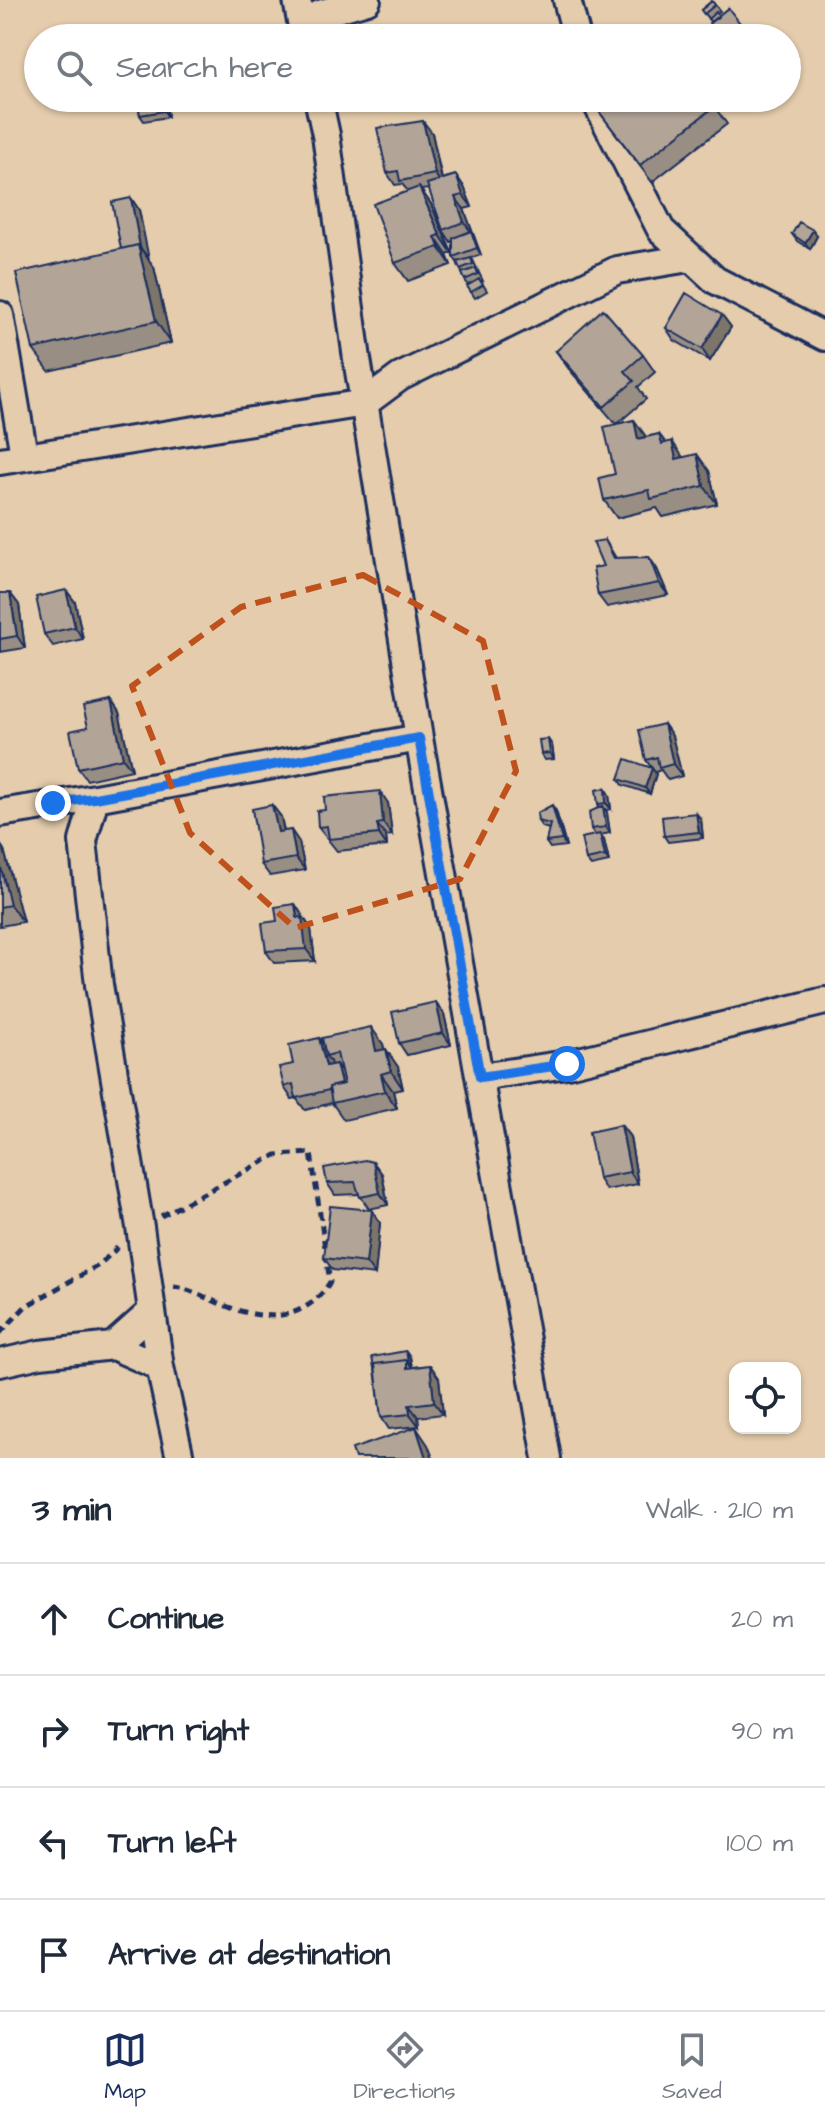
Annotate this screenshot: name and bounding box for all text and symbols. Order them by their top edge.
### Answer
search box [24,24,801,112]
icon: search [52,46,96,90]
text: Search here [116,47,293,89]
route end [35,785,71,821]
route start [549,1046,585,1082]
map controls [729,1362,801,1434]
button: locate [729,1362,801,1434]
text: 3 min [32,1486,112,1534]
text: Walk · 210 m [646,1492,793,1528]
icon: ahead [32,1597,76,1641]
text: Continue [108,1598,224,1640]
text: 20 m [731,1601,793,1637]
icon: right [32,1709,76,1753]
text: Turn right [108,1710,249,1752]
text: 90 m [731,1713,793,1749]
icon: left [32,1821,76,1865]
text: Turn left [108,1822,236,1864]
text: 100 m [726,1825,793,1861]
icon: arrive [32,1933,76,1977]
text: Arrive at destination [108,1934,390,1976]
tab: Map [103,2028,147,2107]
tab: Directions [353,2028,456,2107]
tab: Saved [662,2028,722,2107]

